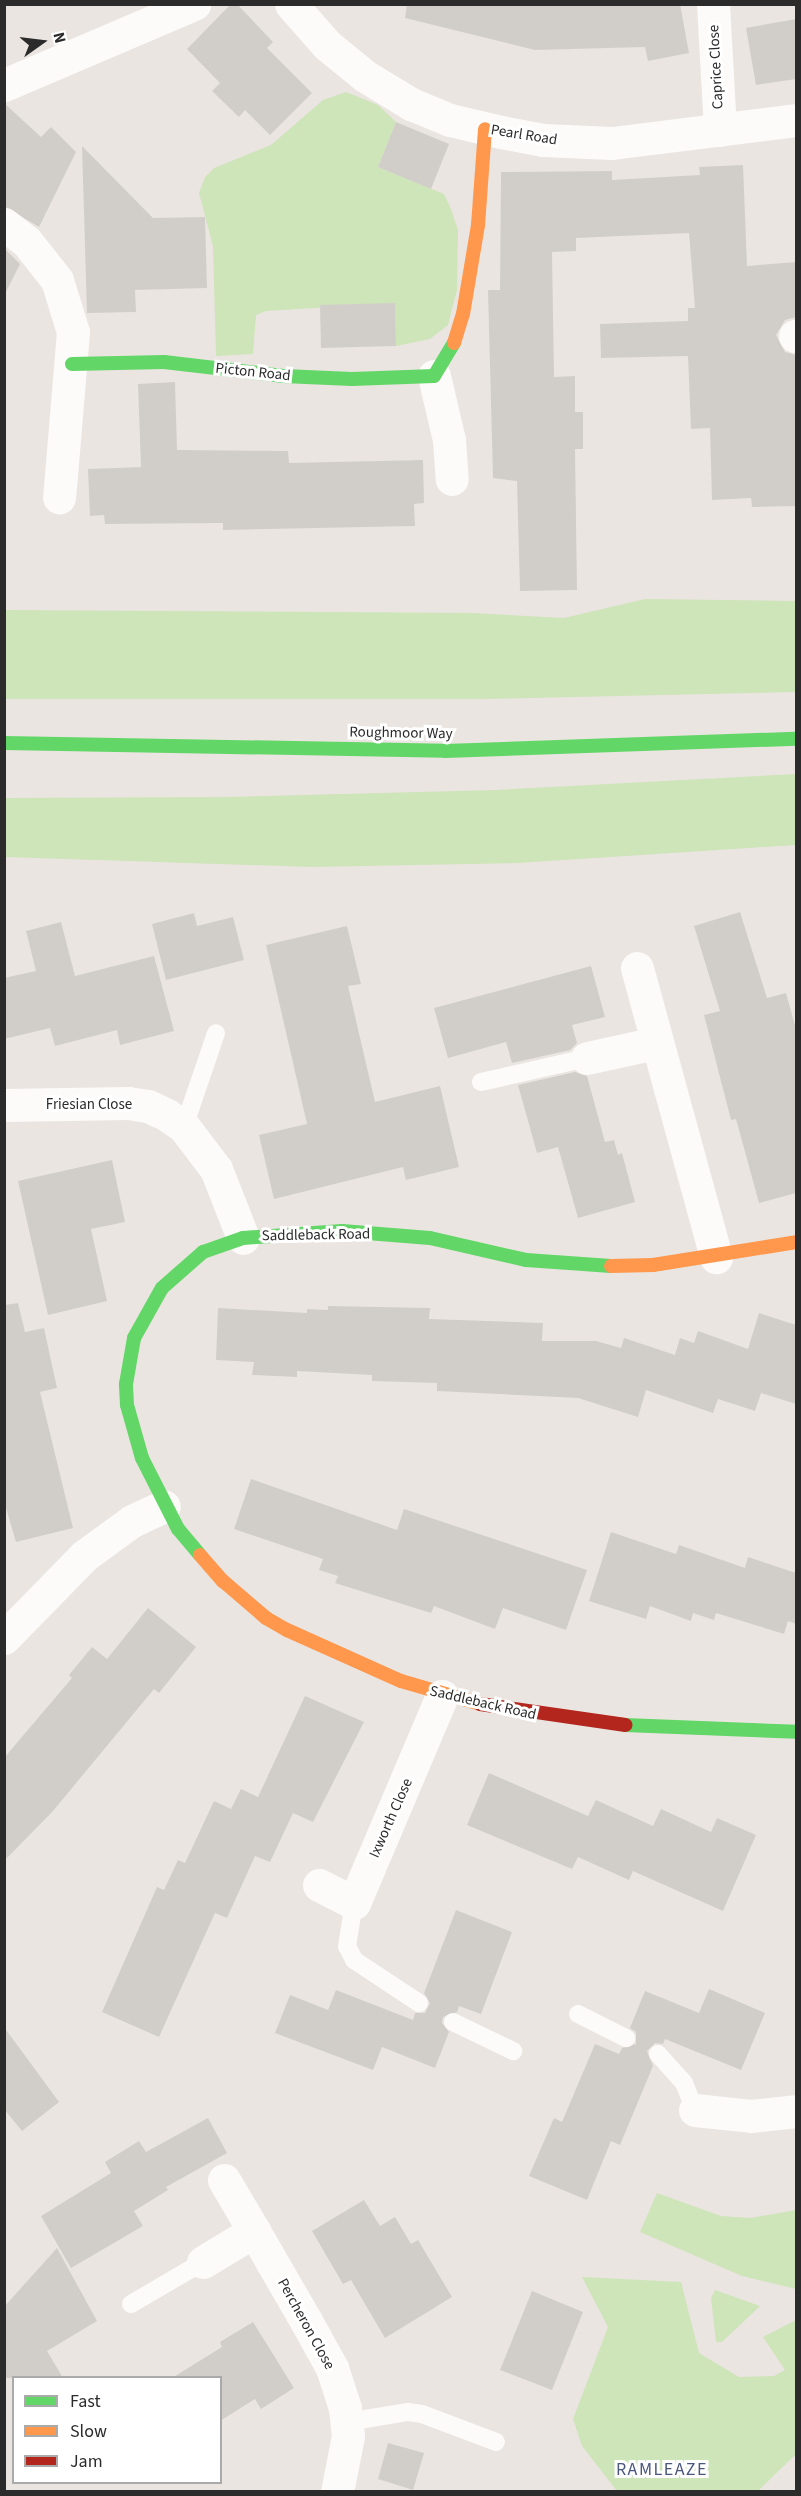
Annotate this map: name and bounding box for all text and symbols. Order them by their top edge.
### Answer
north arrow [12,12,72,72]
street label: Caprice Close [705,24,727,110]
text: N [48,30,71,45]
street label: Pearl Road [489,121,559,149]
street label: Picton Road [215,359,291,385]
street label: Roughmoor Way [349,723,453,743]
street label: Friesian Close [46,1096,132,1114]
street label: Saddleback Road [262,1225,370,1245]
street label: Saddleback Road [428,1682,538,1724]
street label: Ixworth Close [365,1775,417,1861]
street label: Percheron Close [273,2275,339,2373]
legend [12,2376,222,2484]
text: Fast [70,2389,101,2414]
text: Slow [70,2419,107,2444]
text: Jam [70,2449,103,2474]
district label: RAMLEAZE [616,2459,708,2481]

